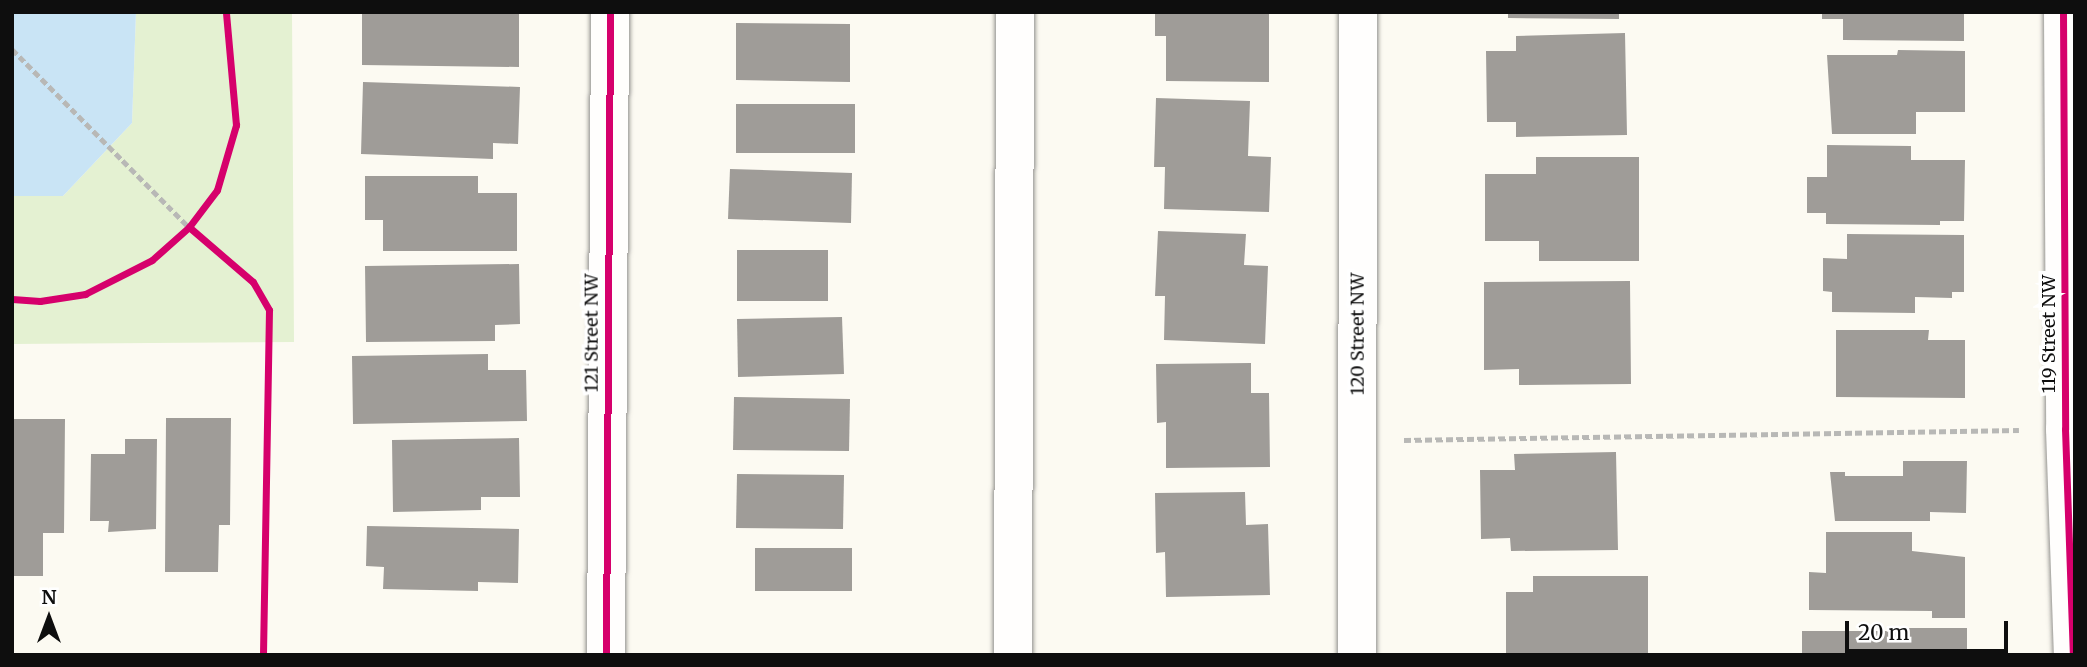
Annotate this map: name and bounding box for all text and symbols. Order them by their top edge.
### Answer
street label: 120 Street NW [1347,273,1369,395]
street label: 121 Street NW [581,274,603,392]
street label: 119 Street NW [2038,275,2060,393]
north arrow [14,583,84,653]
text: N [41,585,57,609]
scale bar [1849,608,2012,652]
text: 20 m [1858,619,1909,646]

